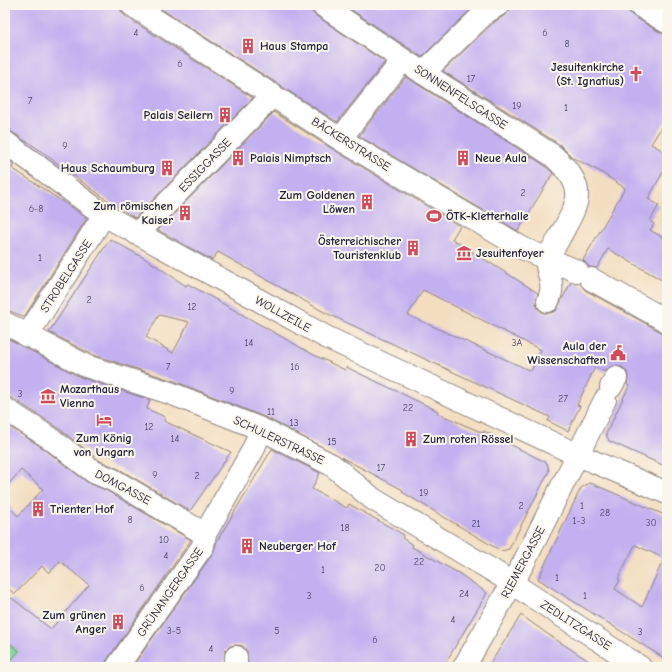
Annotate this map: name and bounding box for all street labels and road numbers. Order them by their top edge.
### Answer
street label: SONNENFELSGASSE [412,62,510,132]
street label: BÄCKERSTRASSE [309,114,393,174]
street label: ESSIGGASSE [176,135,234,195]
street label: STROBELGASSE [37,237,95,315]
street label: WOLLZEILE [253,293,313,335]
street label: SCHULERSTRASSE [231,413,327,467]
street label: DOMGASSE [93,466,153,508]
street label: RIEMERGASSE [498,524,548,600]
street label: GRÜNANGERGASSE [134,545,206,639]
street label: ZEDLITZGASSE [538,597,614,653]

